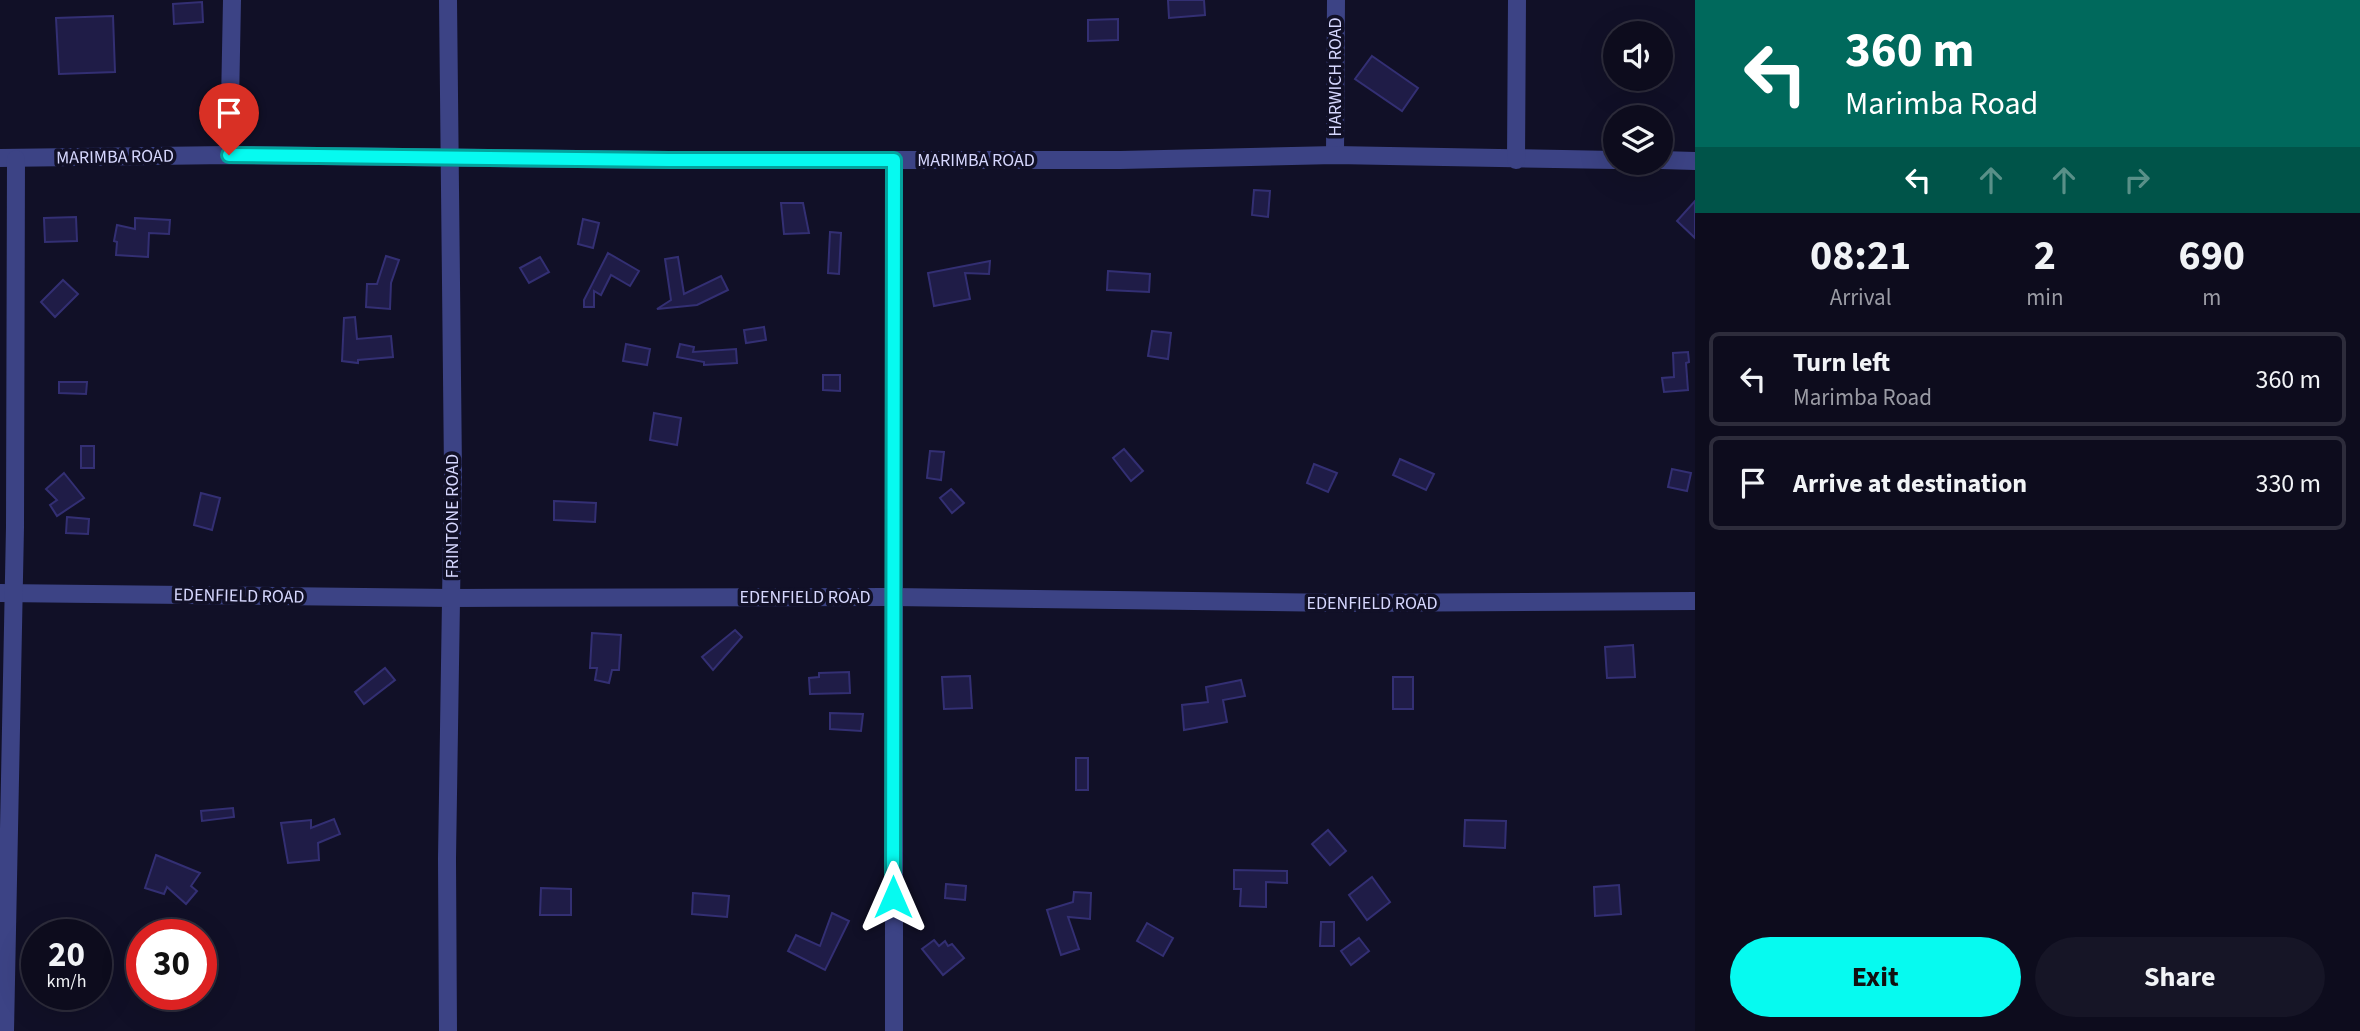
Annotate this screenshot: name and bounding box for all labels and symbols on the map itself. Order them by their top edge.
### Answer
street label: HARWICH ROAD [1323,17,1348,137]
pin [199,83,259,155]
street label: MARIMBA ROAD [56,143,174,171]
street label: MARIMBA ROAD [917,148,1035,173]
street label: FRINTONE ROAD [440,454,465,578]
street label: EDENFIELD ROAD [173,582,305,610]
street label: EDENFIELD ROAD [739,585,871,610]
street label: EDENFIELD ROAD [1306,591,1438,616]
position arrow [856,860,930,934]
speed limit sign: 30 [126,919,217,1010]

